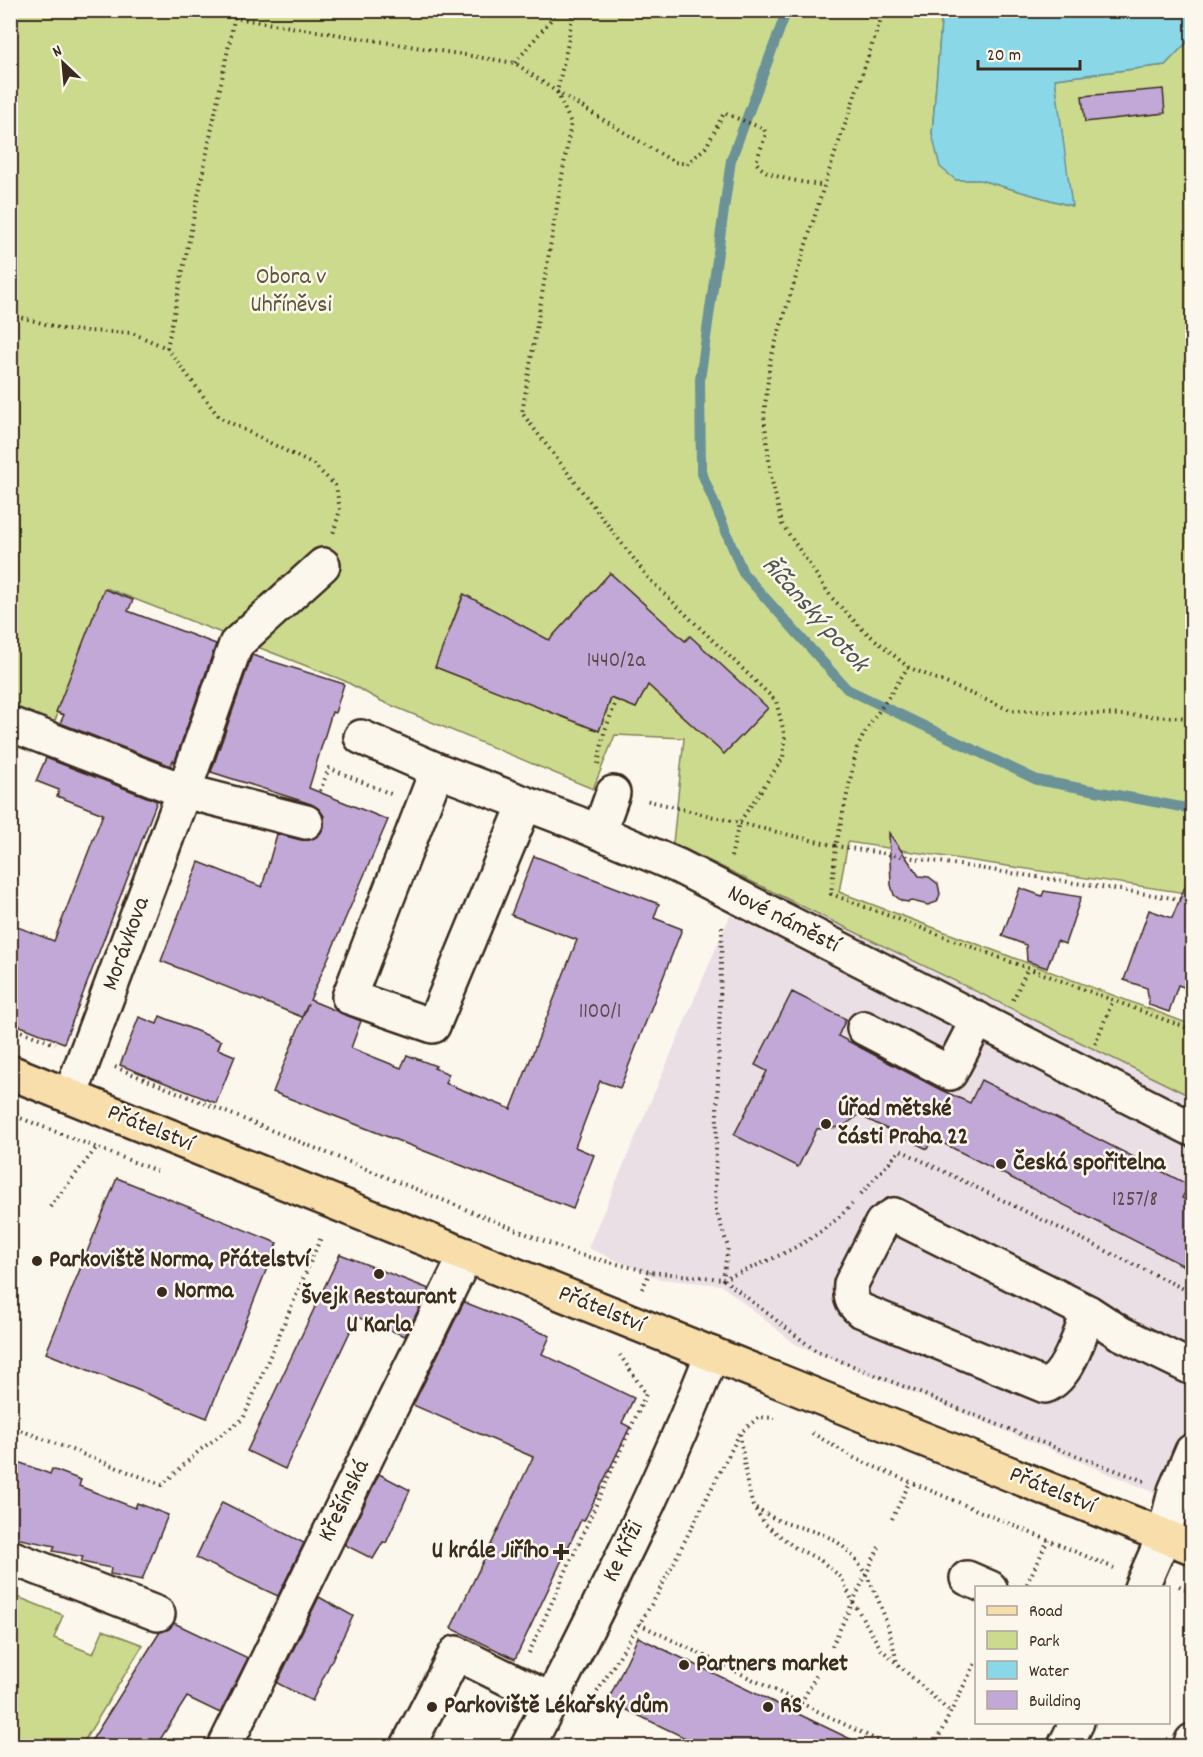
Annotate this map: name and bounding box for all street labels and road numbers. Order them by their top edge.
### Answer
street label: Nové náměstí [721,877,846,963]
street label: Morávkova [94,892,160,996]
street label: Přátelství [102,1096,200,1162]
street label: Přátelství [553,1277,651,1343]
street label: Křešínská [310,1454,380,1548]
street label: Přátelství [1004,1458,1102,1524]
street label: Ke Kříži [595,1516,653,1588]

